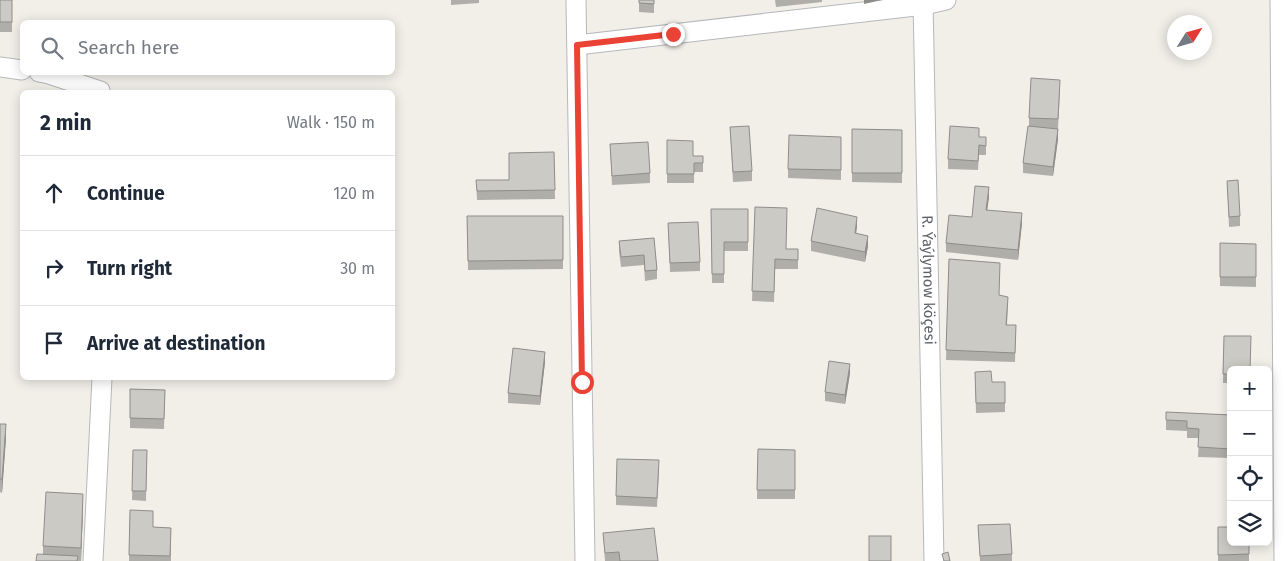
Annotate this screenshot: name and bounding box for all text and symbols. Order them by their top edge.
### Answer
north arrow [1167,15,1212,60]
search box [20,20,395,75]
route end [662,23,685,46]
icon: search [38,34,66,62]
text: Search here [78,36,179,59]
text: 2 min [40,110,92,136]
text: Walk · 150 m [287,113,375,132]
icon: ahead [40,179,68,207]
text: Continue [87,182,165,205]
text: 120 m [333,184,375,203]
street label: R. Ýaýlymow köçesi [918,215,939,345]
icon: right [40,254,68,282]
text: Turn right [87,257,172,280]
text: 30 m [340,259,375,278]
icon: arrive [40,329,68,357]
text: Arrive at destination [87,332,266,355]
map controls [1227,366,1272,546]
button: + [1227,366,1272,411]
route start [571,371,594,394]
button: − [1227,411,1272,456]
button: locate [1227,456,1272,501]
button: layers [1227,501,1272,546]

